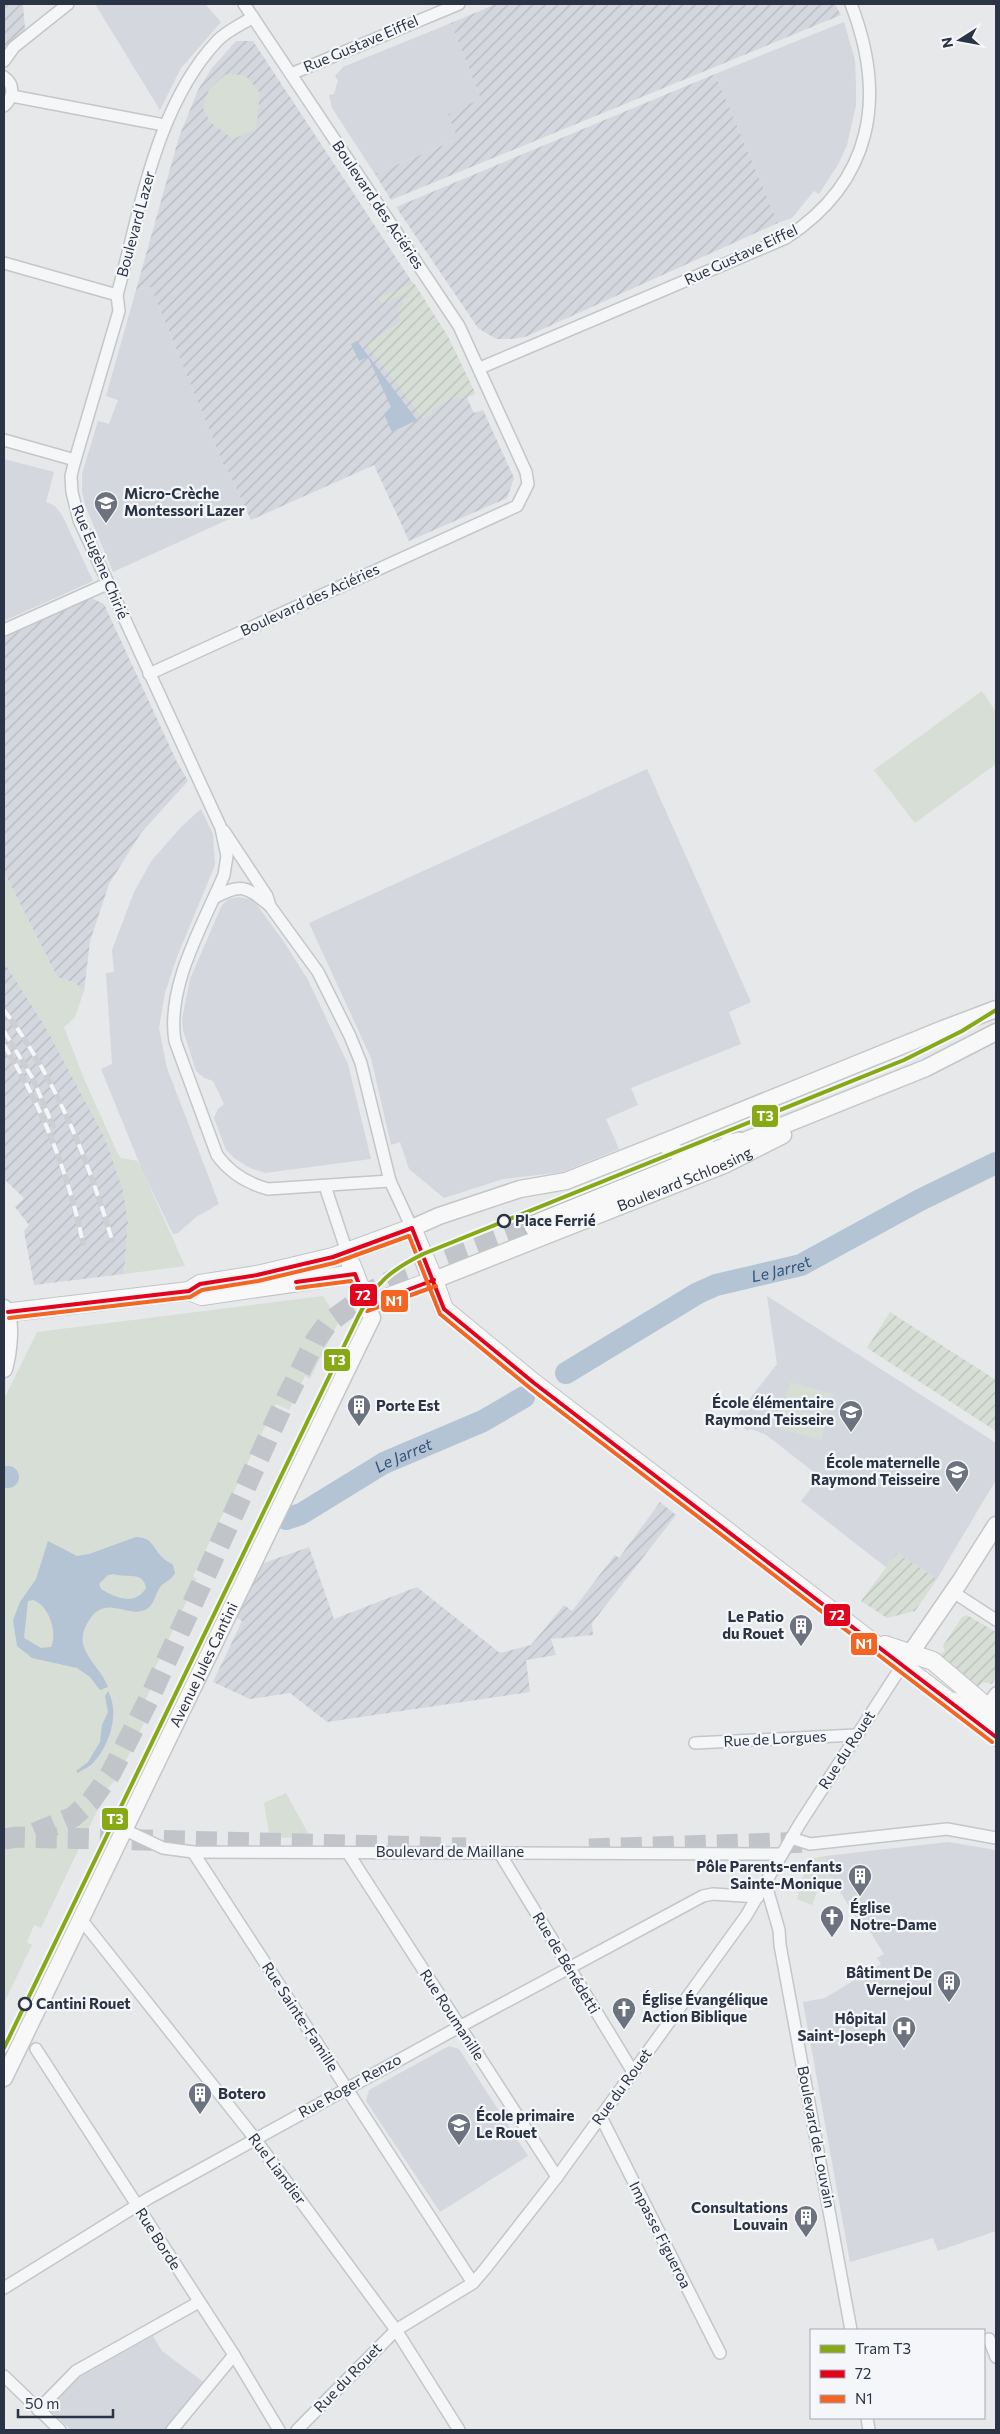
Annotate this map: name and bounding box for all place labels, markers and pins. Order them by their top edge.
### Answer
place label: Micro-Crèche Montessori Lazer [124,484,245,519]
school or university icon: Micro-Crèche Montessori Lazer [93,490,119,524]
place label: Place Ferrié [515,1211,596,1229]
marker: Place Ferrié [497,1214,511,1228]
building icon: Porte Est [346,1393,372,1427]
place label: École élémentaire Raymond Teisseire [705,1393,834,1428]
place label: Porte Est [376,1396,440,1414]
school or university icon: École élémentaire Raymond Teisseire [838,1399,864,1433]
place label: École maternelle Raymond Teisseire [811,1453,940,1488]
school or university icon: École maternelle Raymond Teisseire [944,1459,970,1493]
place label: Le Patio du Rouet [722,1607,784,1642]
building icon: Le Patio du Rouet [788,1613,814,1647]
place label: Pôle Parents-enfants Sainte-Monique [696,1857,842,1892]
building icon: Pôle Parents-enfants Sainte-Monique [847,1863,873,1897]
place label: Église Notre-Dame [850,1898,937,1933]
church icon: Église Notre-Dame [819,1904,845,1938]
place label: Bâtiment De Vernejoul [846,1963,932,1998]
building icon: Bâtiment De Vernejoul [936,1969,962,2003]
place label: Église Évangélique Action Biblique [642,1990,768,2025]
place label: Cantini Rouet [36,1994,131,2012]
church icon: Église Évangélique Action Biblique [611,1996,637,2030]
marker: Cantini Rouet [18,1997,32,2011]
place label: Hôpital Saint-Joseph [797,2009,886,2044]
hospital icon: Hôpital Saint-Joseph [891,2015,917,2049]
building icon: Botero [187,2081,213,2115]
place label: Botero [218,2084,266,2102]
place label: École primaire Le Rouet [476,2106,574,2141]
school or university icon: École primaire Le Rouet [446,2112,472,2146]
place label: Consultations Louvain [691,2198,788,2233]
building icon: Consultations Louvain [793,2204,819,2238]

